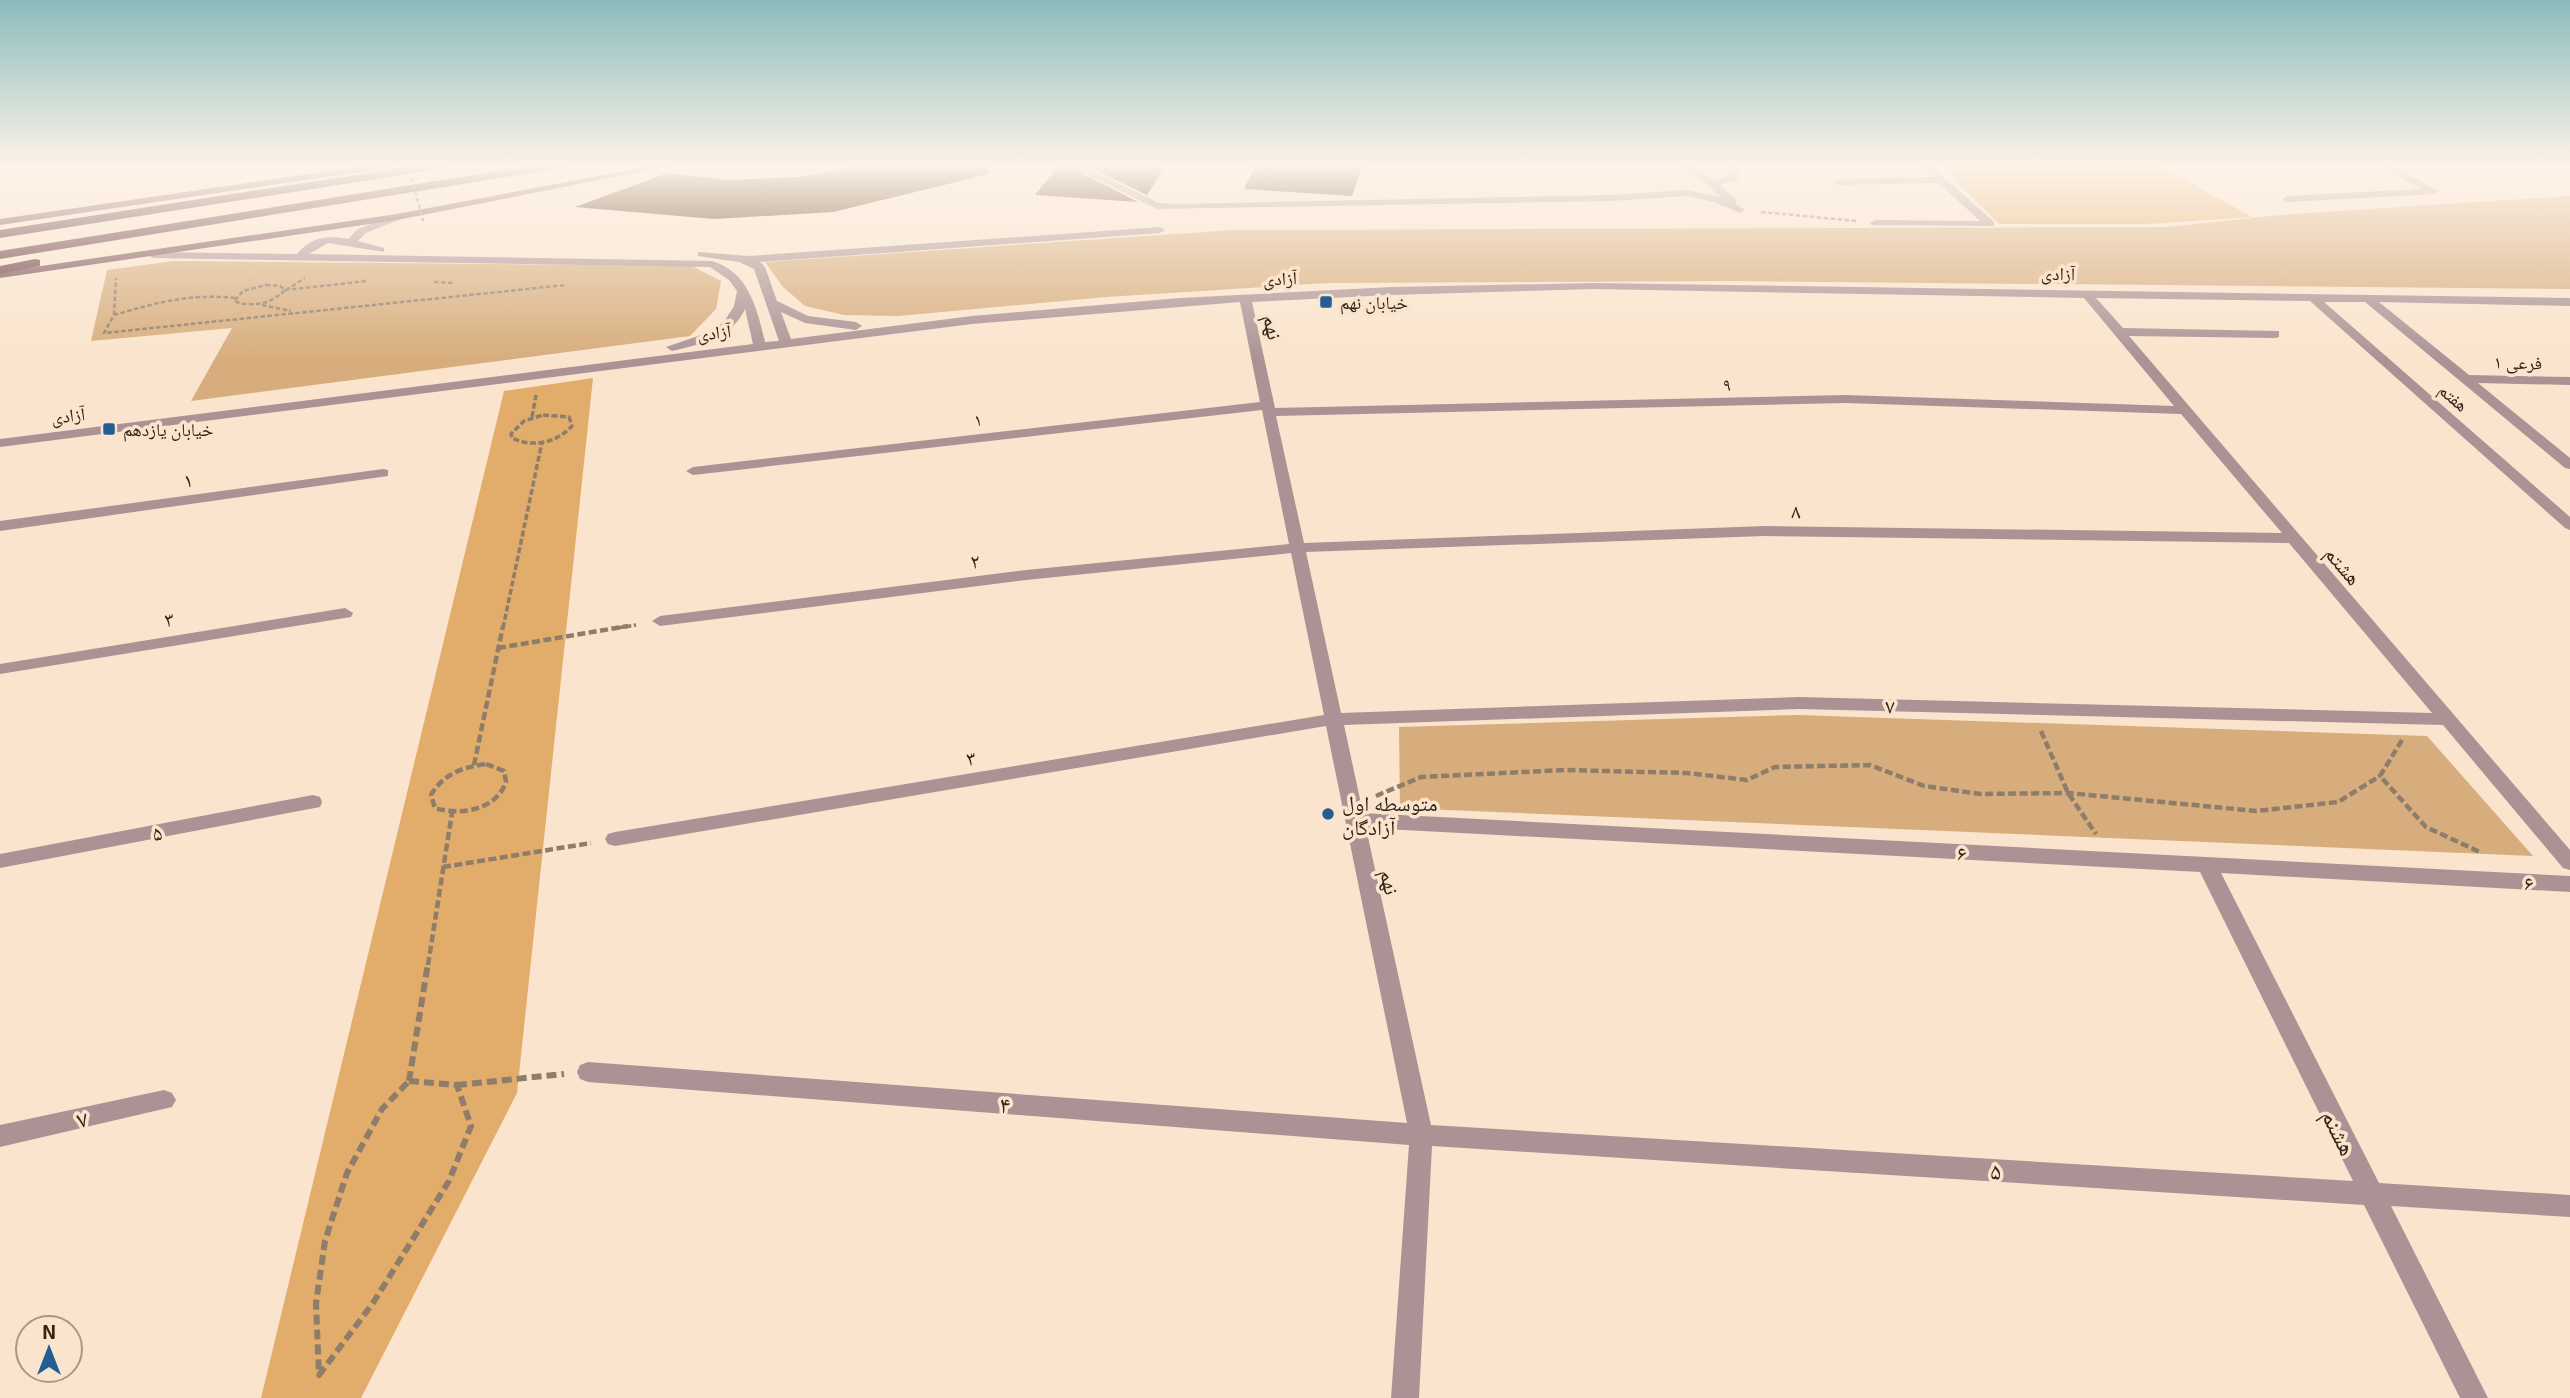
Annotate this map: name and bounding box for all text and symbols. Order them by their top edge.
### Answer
street label: آزادی [2041,262,2076,285]
street label: آزادی [1262,266,1298,291]
place label: خیابان نهم [1340,291,1408,315]
marker: خیابان نهم [1318,294,1334,310]
street label: نهم [1256,312,1289,342]
street label: آزادی [696,319,733,346]
street label: فرعی ۱ [2494,351,2542,374]
street label: ۹ [1723,373,1731,395]
street label: هفتم [2433,378,2473,417]
street label: آزادی [50,402,87,429]
street label: ۱ [973,408,983,430]
place label: خیابان یازدهم [123,418,213,442]
marker: خیابان یازدهم [101,421,117,437]
street label: ۱ [182,466,194,492]
street label: ۸ [1791,497,1801,523]
street label: هشتم [2318,540,2367,592]
street label: ۲ [969,547,981,573]
street label: ۳ [162,605,176,631]
street label: ۷ [1885,692,1895,718]
street label: ۳ [964,744,978,770]
place label: متوسطه اول آزادگان [1342,790,1438,840]
marker: متوسطه اول آزادگان [1320,806,1336,822]
street label: ۵ [150,819,164,845]
street label: ۶ [1957,839,1967,865]
street label: نهم [1373,867,1406,897]
street label: ۶ [2524,869,2534,895]
street label: ۴ [999,1089,1011,1119]
street label: ۷ [74,1103,91,1133]
street label: هشنم [2314,1104,2364,1161]
street label: ۵ [1990,1155,2002,1185]
north arrow [14,1314,84,1384]
text: N [42,1320,56,1343]

